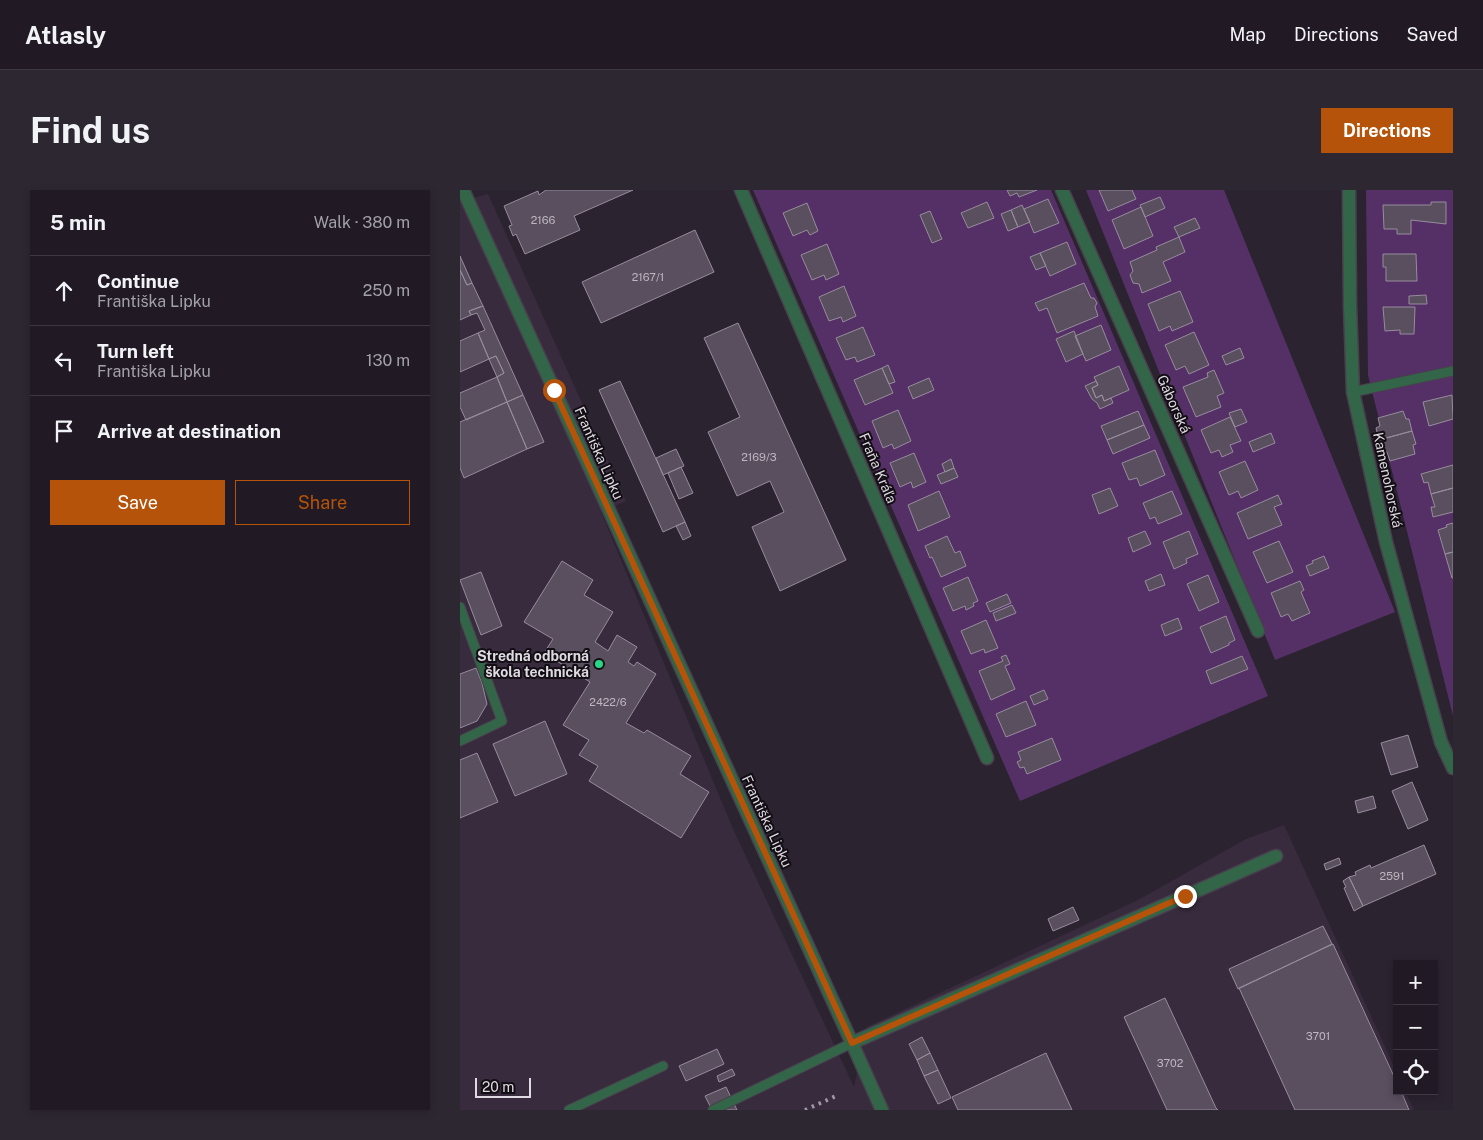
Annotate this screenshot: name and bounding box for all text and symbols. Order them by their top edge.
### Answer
text: Atlasly [25,21,106,49]
text: Map [1229,24,1266,45]
text: Directions [1294,24,1379,45]
text: Saved [1407,24,1458,45]
button: Directions [1321,108,1453,153]
text: Find us [30,110,150,151]
text: 5 min [50,210,106,235]
text: Walk · 380 m [314,213,410,232]
house number: 2166 [531,214,555,226]
text: Continue [97,270,179,292]
house number: 2167/1 [632,271,664,283]
icon: ahead [50,277,78,305]
text: 250 m [363,281,410,300]
text: Františka Lipku [97,292,211,311]
text: Turn left [97,340,174,362]
icon: left [50,347,78,375]
text: 130 m [366,351,410,370]
text: Františka Lipku [97,362,211,381]
street label: Gáborská [1154,372,1194,436]
route start [543,379,566,402]
street label: Františka Lipku [571,404,627,502]
icon: arrive [50,417,78,445]
text: Arrive at destination [97,420,281,442]
street label: Fraňa Kráľa [856,430,900,506]
street label: Kamenohorská [1370,431,1406,529]
house number: 2169/3 [741,451,777,463]
button: Save [50,480,225,525]
button: Share [235,480,410,525]
place label: Stredná odborná škola technická [477,648,589,680]
marker: Stredná odborná škola technická [593,658,605,670]
house number: 2422/6 [589,696,627,708]
street label: Františka Lipku [739,772,795,870]
house number: 2591 [1380,870,1404,882]
route end [1174,885,1197,908]
map controls [1393,960,1438,1095]
button: + [1393,960,1438,1005]
button: − [1393,1005,1438,1050]
house number: 3701 [1306,1030,1330,1042]
button: locate [1393,1050,1438,1095]
house number: 3702 [1157,1057,1184,1069]
scale bar [475,1075,531,1098]
text: 20 m [482,1079,514,1095]

